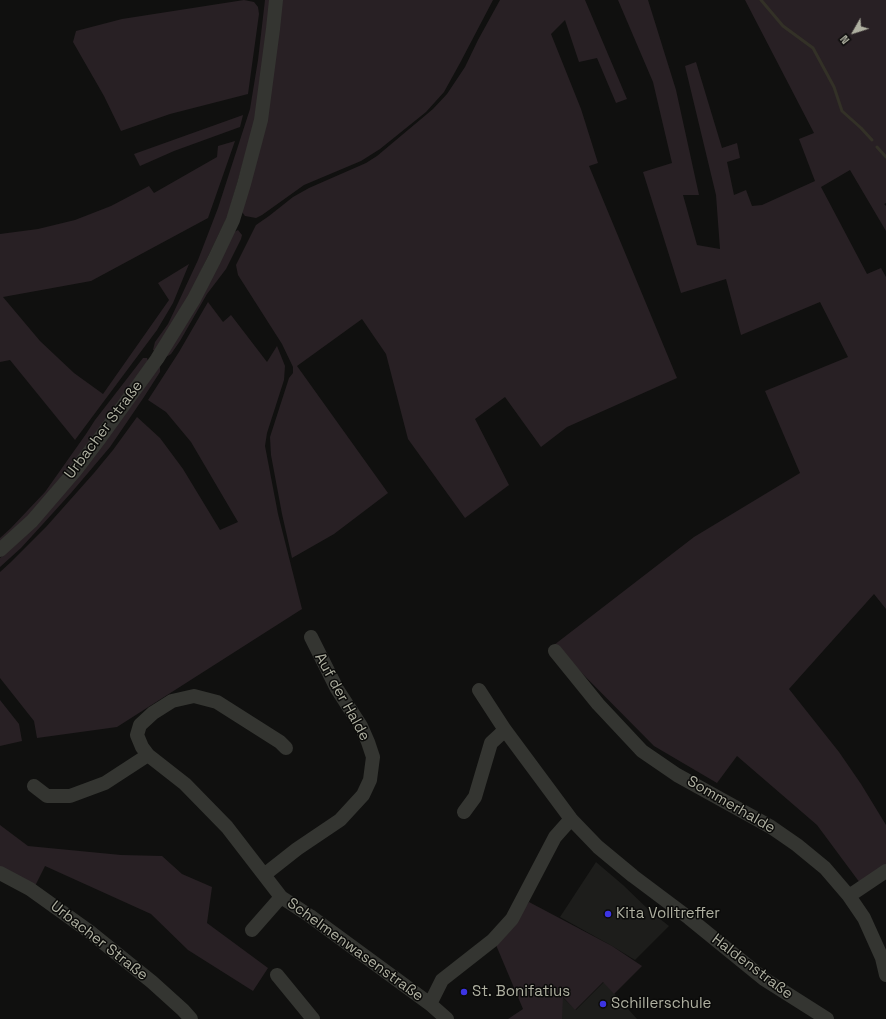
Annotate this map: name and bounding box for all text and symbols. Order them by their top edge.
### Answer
north arrow [834,12,874,52]
text: N [837,32,852,47]
street label: Urbacher Straße [61,377,147,483]
street label: Auf der Halde [310,650,374,744]
street label: Sommerhalde [684,772,778,838]
street label: Schelmenwasenstraße [283,894,427,1006]
street label: Urbacher Straße [47,897,151,985]
place label: Kita Volltreffer [616,905,720,923]
marker: Kita Volltreffer [603,909,613,919]
street label: Haldenstraße [708,931,796,1003]
place label: St. Bonifatius [472,983,570,1001]
marker: St. Bonifatius [459,987,469,997]
place label: Schillerschule [611,995,711,1013]
marker: Schillerschule [598,999,608,1009]

